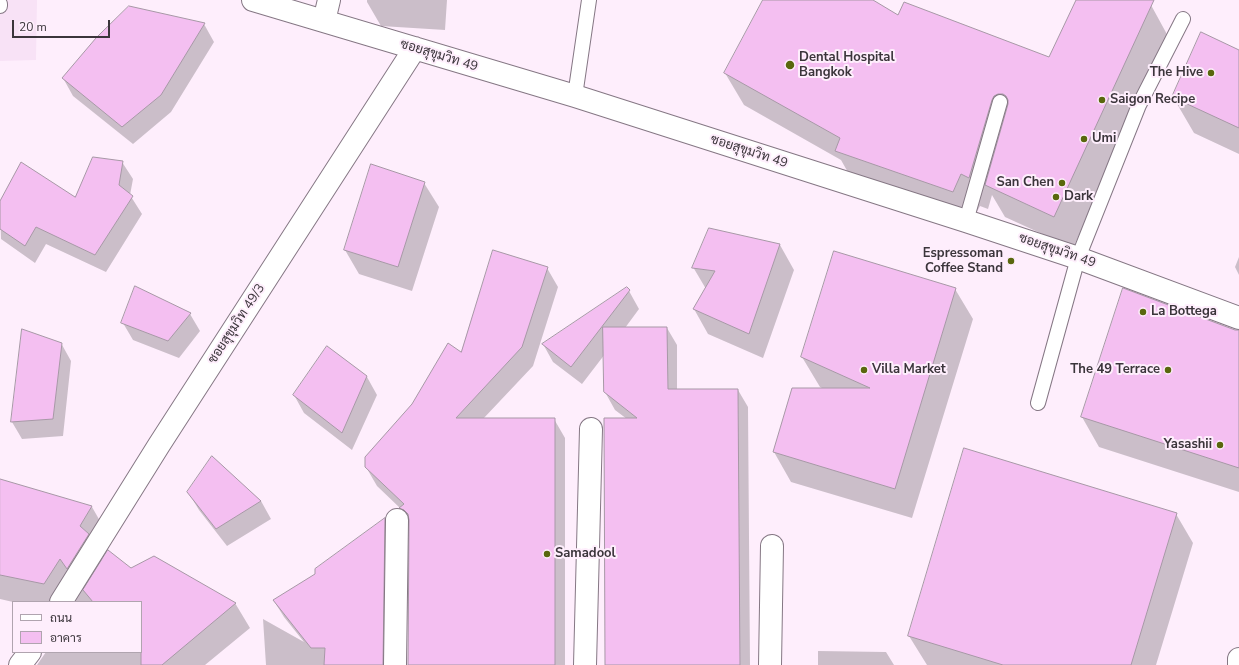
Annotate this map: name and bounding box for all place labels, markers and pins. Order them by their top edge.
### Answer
place label: Dental Hospital Bangkok [799,50,895,81]
marker: Dental Hospital Bangkok [784,59,796,71]
place label: The Hive [1150,65,1203,81]
marker: The Hive [1206,68,1216,78]
place label: Saigon Recipe [1110,92,1195,108]
marker: Saigon Recipe [1097,95,1107,105]
place label: Umi [1092,131,1116,147]
marker: Umi [1079,134,1089,144]
place label: San Chen [996,175,1054,191]
marker: San Chen [1057,178,1067,188]
place label: Dark [1064,189,1093,205]
marker: Dark [1051,192,1061,202]
place label: Espressoman Coffee Stand [923,246,1003,277]
marker: Espressoman Coffee Stand [1006,256,1016,266]
place label: La Bottega [1151,304,1217,320]
marker: La Bottega [1138,307,1148,317]
place label: Villa Market [872,362,946,378]
place label: The 49 Terrace [1070,362,1160,378]
marker: Villa Market [859,365,869,375]
marker: The 49 Terrace [1163,365,1173,375]
place label: Yasashii [1164,437,1212,453]
marker: Yasashii [1215,440,1225,450]
place label: Samadool [555,546,616,562]
marker: Samadool [542,549,552,559]

